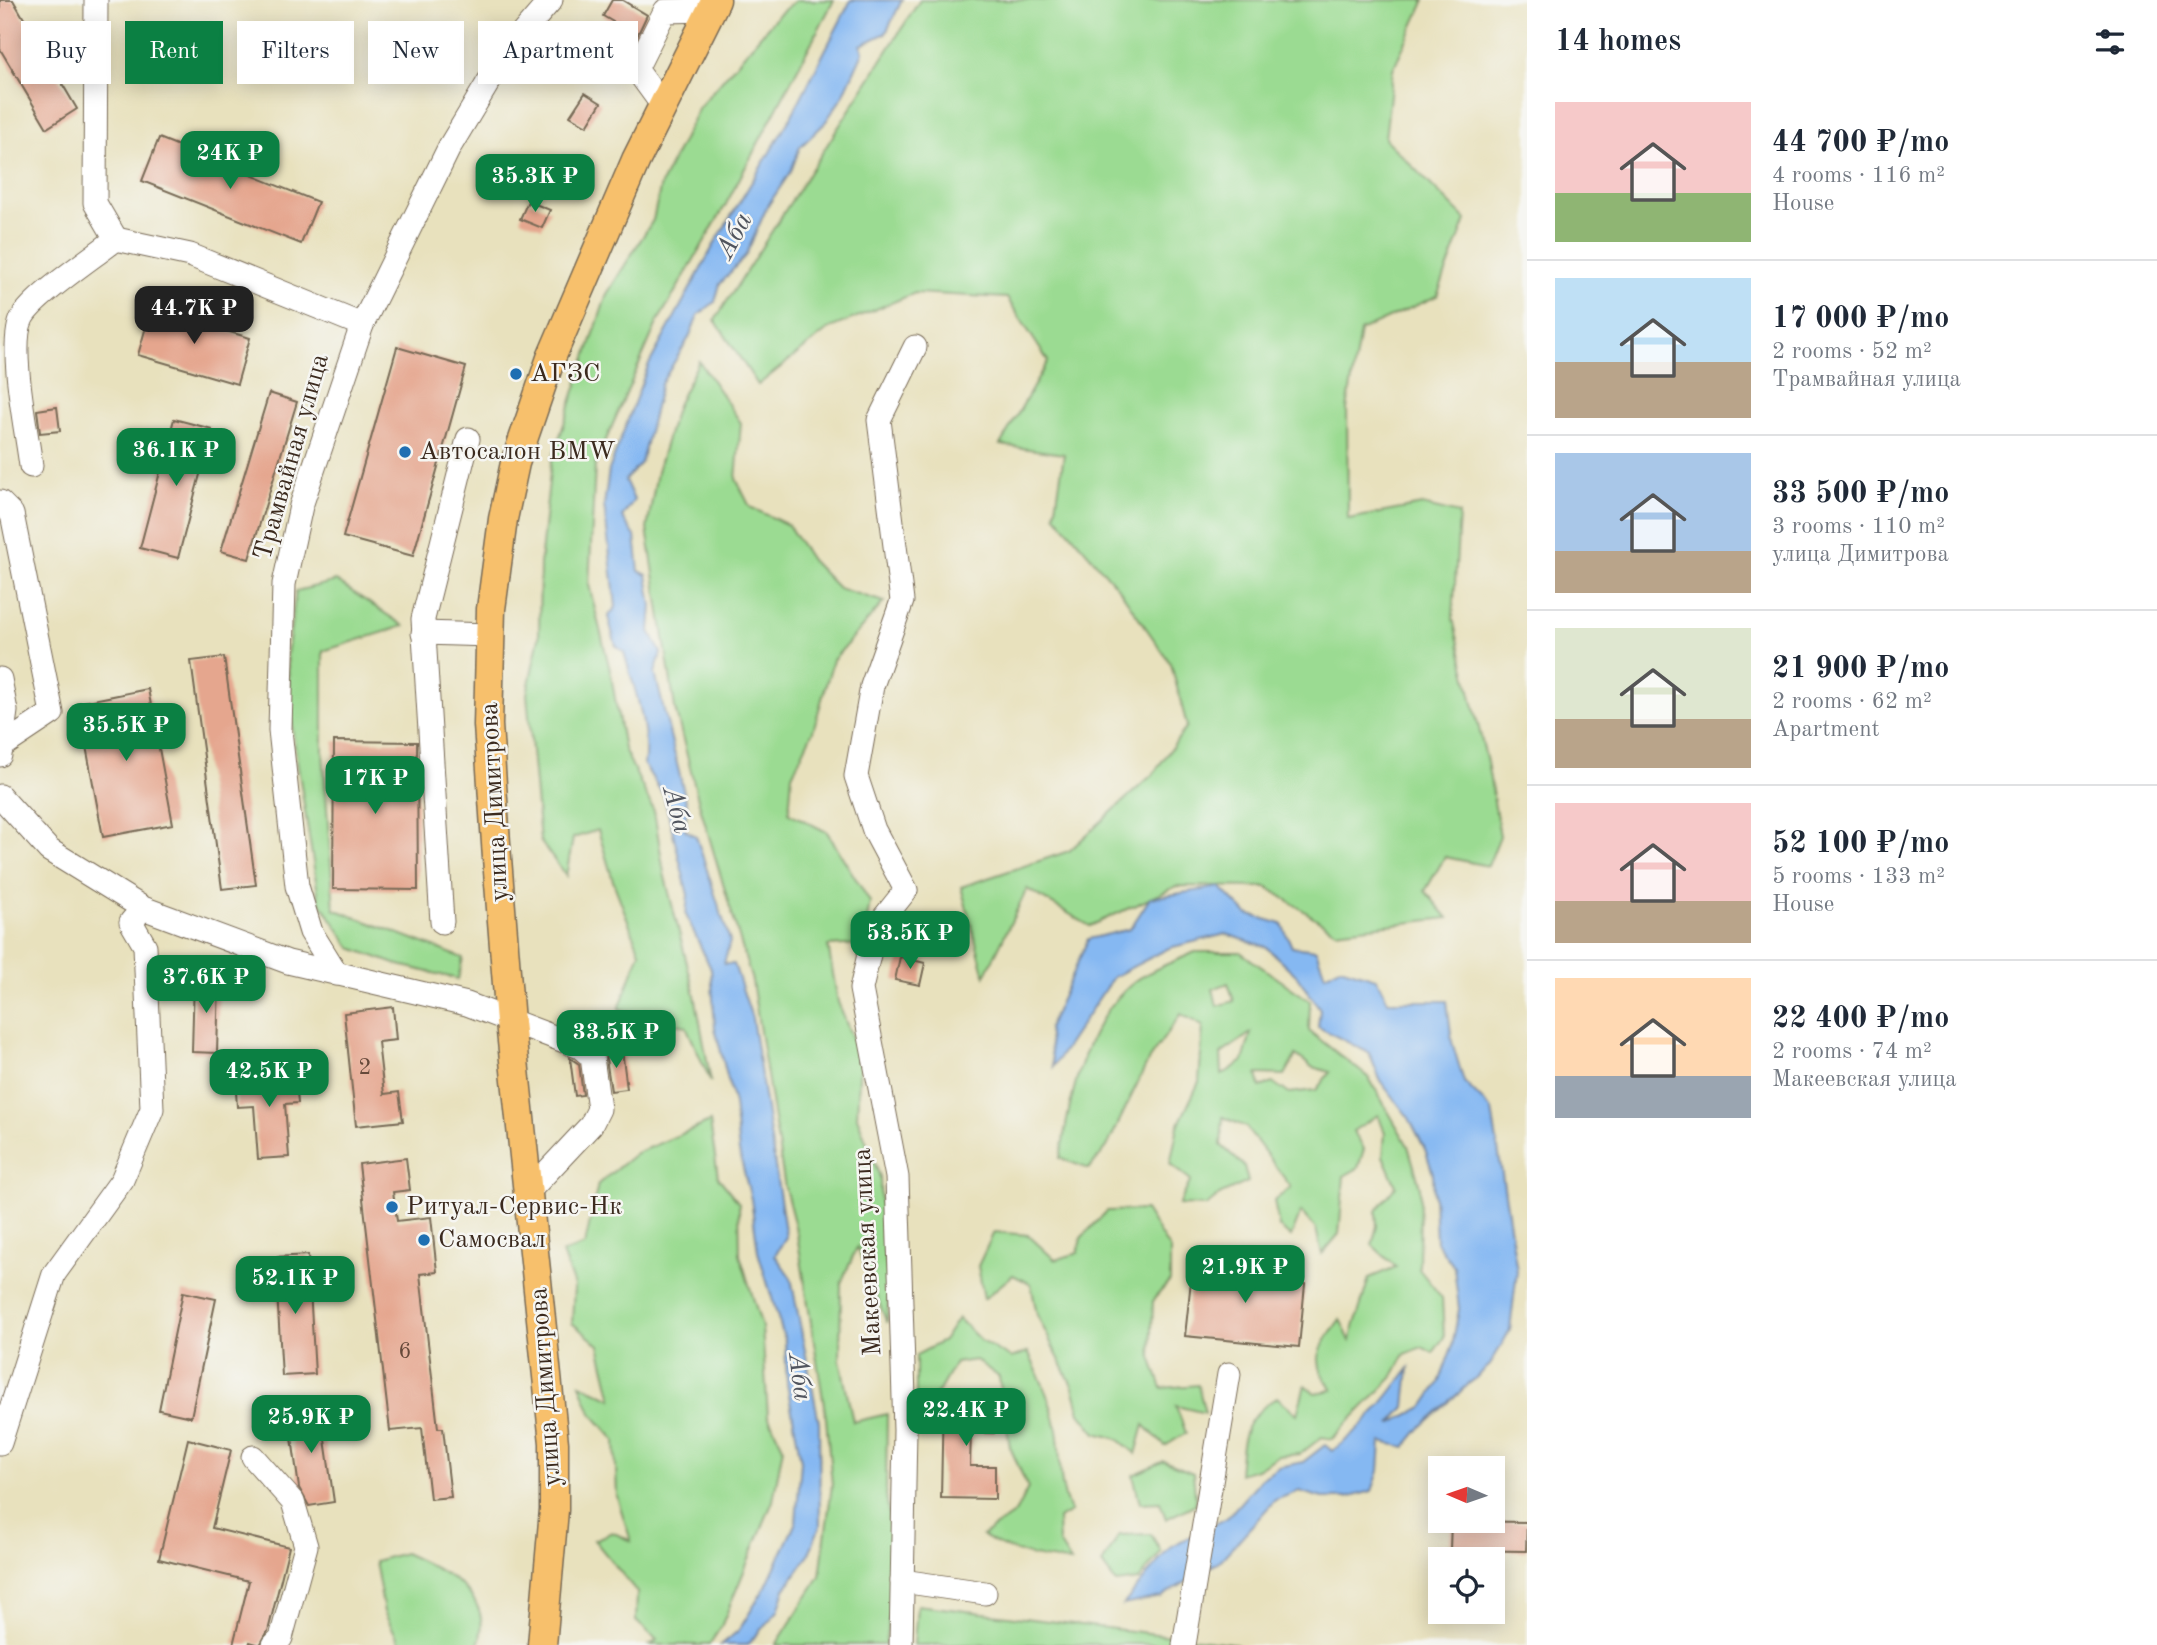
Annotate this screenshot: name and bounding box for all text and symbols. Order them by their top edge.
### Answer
chip: Buy [21,21,111,84]
chip: Rent [125,21,223,84]
chip: Filters [237,21,354,84]
chip: New [368,21,464,84]
chip: Apartment [478,21,638,84]
icon: filters [2091,23,2129,61]
text: 14 homes [1555,27,1681,57]
text: 44 700 ₽/mo [1772,128,1949,158]
icon: home [1611,130,1695,214]
pin: 24K ₽ [181,132,279,191]
text: 24K ₽ [197,142,263,165]
pin: 35.3K ₽ [470,154,600,214]
text: 4 rooms · 116 m² [1772,164,1945,187]
text: 35.3K ₽ [492,165,578,188]
text: House [1772,192,1834,215]
water label: Аба [710,208,759,266]
pin: 44.7K ₽ [129,286,259,346]
text: 44.7K ₽ [151,297,237,320]
text: 17 000 ₽/mo [1772,304,1949,334]
icon: home [1611,306,1695,390]
text: 2 rooms · 52 m² [1772,340,1932,363]
street label: Трамвайная улица [250,351,334,563]
place label: АГЗС [530,361,600,387]
marker: АГЗС [508,366,524,382]
text: Трамвайная улица [1772,368,1961,391]
pin: 36.1K ₽ [111,428,241,488]
text: 36.1K ₽ [133,439,219,462]
place label: Автосалон BMW [419,439,616,465]
marker: Автосалон BMW [397,444,413,460]
text: 33 500 ₽/mo [1772,479,1949,509]
icon: home [1611,481,1695,565]
text: 3 rooms · 110 m² [1772,515,1945,538]
text: улица Димитрова [1772,543,1949,566]
text: 21 900 ₽/mo [1772,654,1949,684]
icon: home [1611,656,1695,740]
text: 2 rooms · 62 m² [1772,690,1932,713]
street label: улица Димитрова [477,701,513,903]
pin: 35.5K ₽ [61,704,191,763]
text: 35.5K ₽ [83,714,169,737]
text: Apartment [1772,718,1880,741]
pin: 17K ₽ [326,756,424,816]
text: 17K ₽ [342,767,408,790]
water label: Аба [656,781,696,837]
text: 52 100 ₽/mo [1772,829,1949,859]
icon: home [1611,831,1695,915]
text: 5 rooms · 133 m² [1772,865,1945,888]
text: House [1772,893,1834,916]
pin: 53.5K ₽ [845,912,975,971]
text: 53.5K ₽ [867,922,953,945]
pin: 37.6K ₽ [141,956,271,1015]
text: 37.6K ₽ [163,966,249,989]
text: 22 400 ₽/mo [1772,1004,1949,1034]
icon: home [1611,1006,1695,1090]
pin: 33.5K ₽ [551,1010,681,1070]
text: 33.5K ₽ [573,1021,659,1044]
text: 2 rooms · 74 m² [1772,1040,1932,1063]
pin: 42.5K ₽ [204,1050,334,1109]
house number: 2 [358,1056,372,1079]
text: 42.5K ₽ [226,1060,312,1083]
text: Макеевская улица [1772,1068,1957,1091]
street label: Макеевская улица [850,1147,886,1357]
place label: Ритуал-Сервис-Нк [406,1194,622,1220]
marker: Ритуал-Сервис-Нк [384,1199,400,1215]
place label: Самосвал [438,1227,546,1253]
marker: Самосвал [416,1232,432,1248]
pin: 21.9K ₽ [1180,1246,1310,1305]
pin: 52.1K ₽ [230,1256,360,1316]
text: 21.9K ₽ [1202,1256,1288,1279]
text: 52.1K ₽ [252,1267,338,1290]
street label: улица Димитрова [526,1286,566,1488]
house number: 6 [398,1340,412,1363]
water label: Аба [782,1349,816,1403]
pin: 22.4K ₽ [901,1388,1031,1448]
pin: 25.9K ₽ [246,1396,376,1455]
text: 22.4K ₽ [923,1399,1009,1422]
text: 25.9K ₽ [268,1406,354,1429]
north arrow [1428,1456,1505,1533]
map controls [1428,1456,1505,1624]
button: locate [1428,1547,1505,1624]

